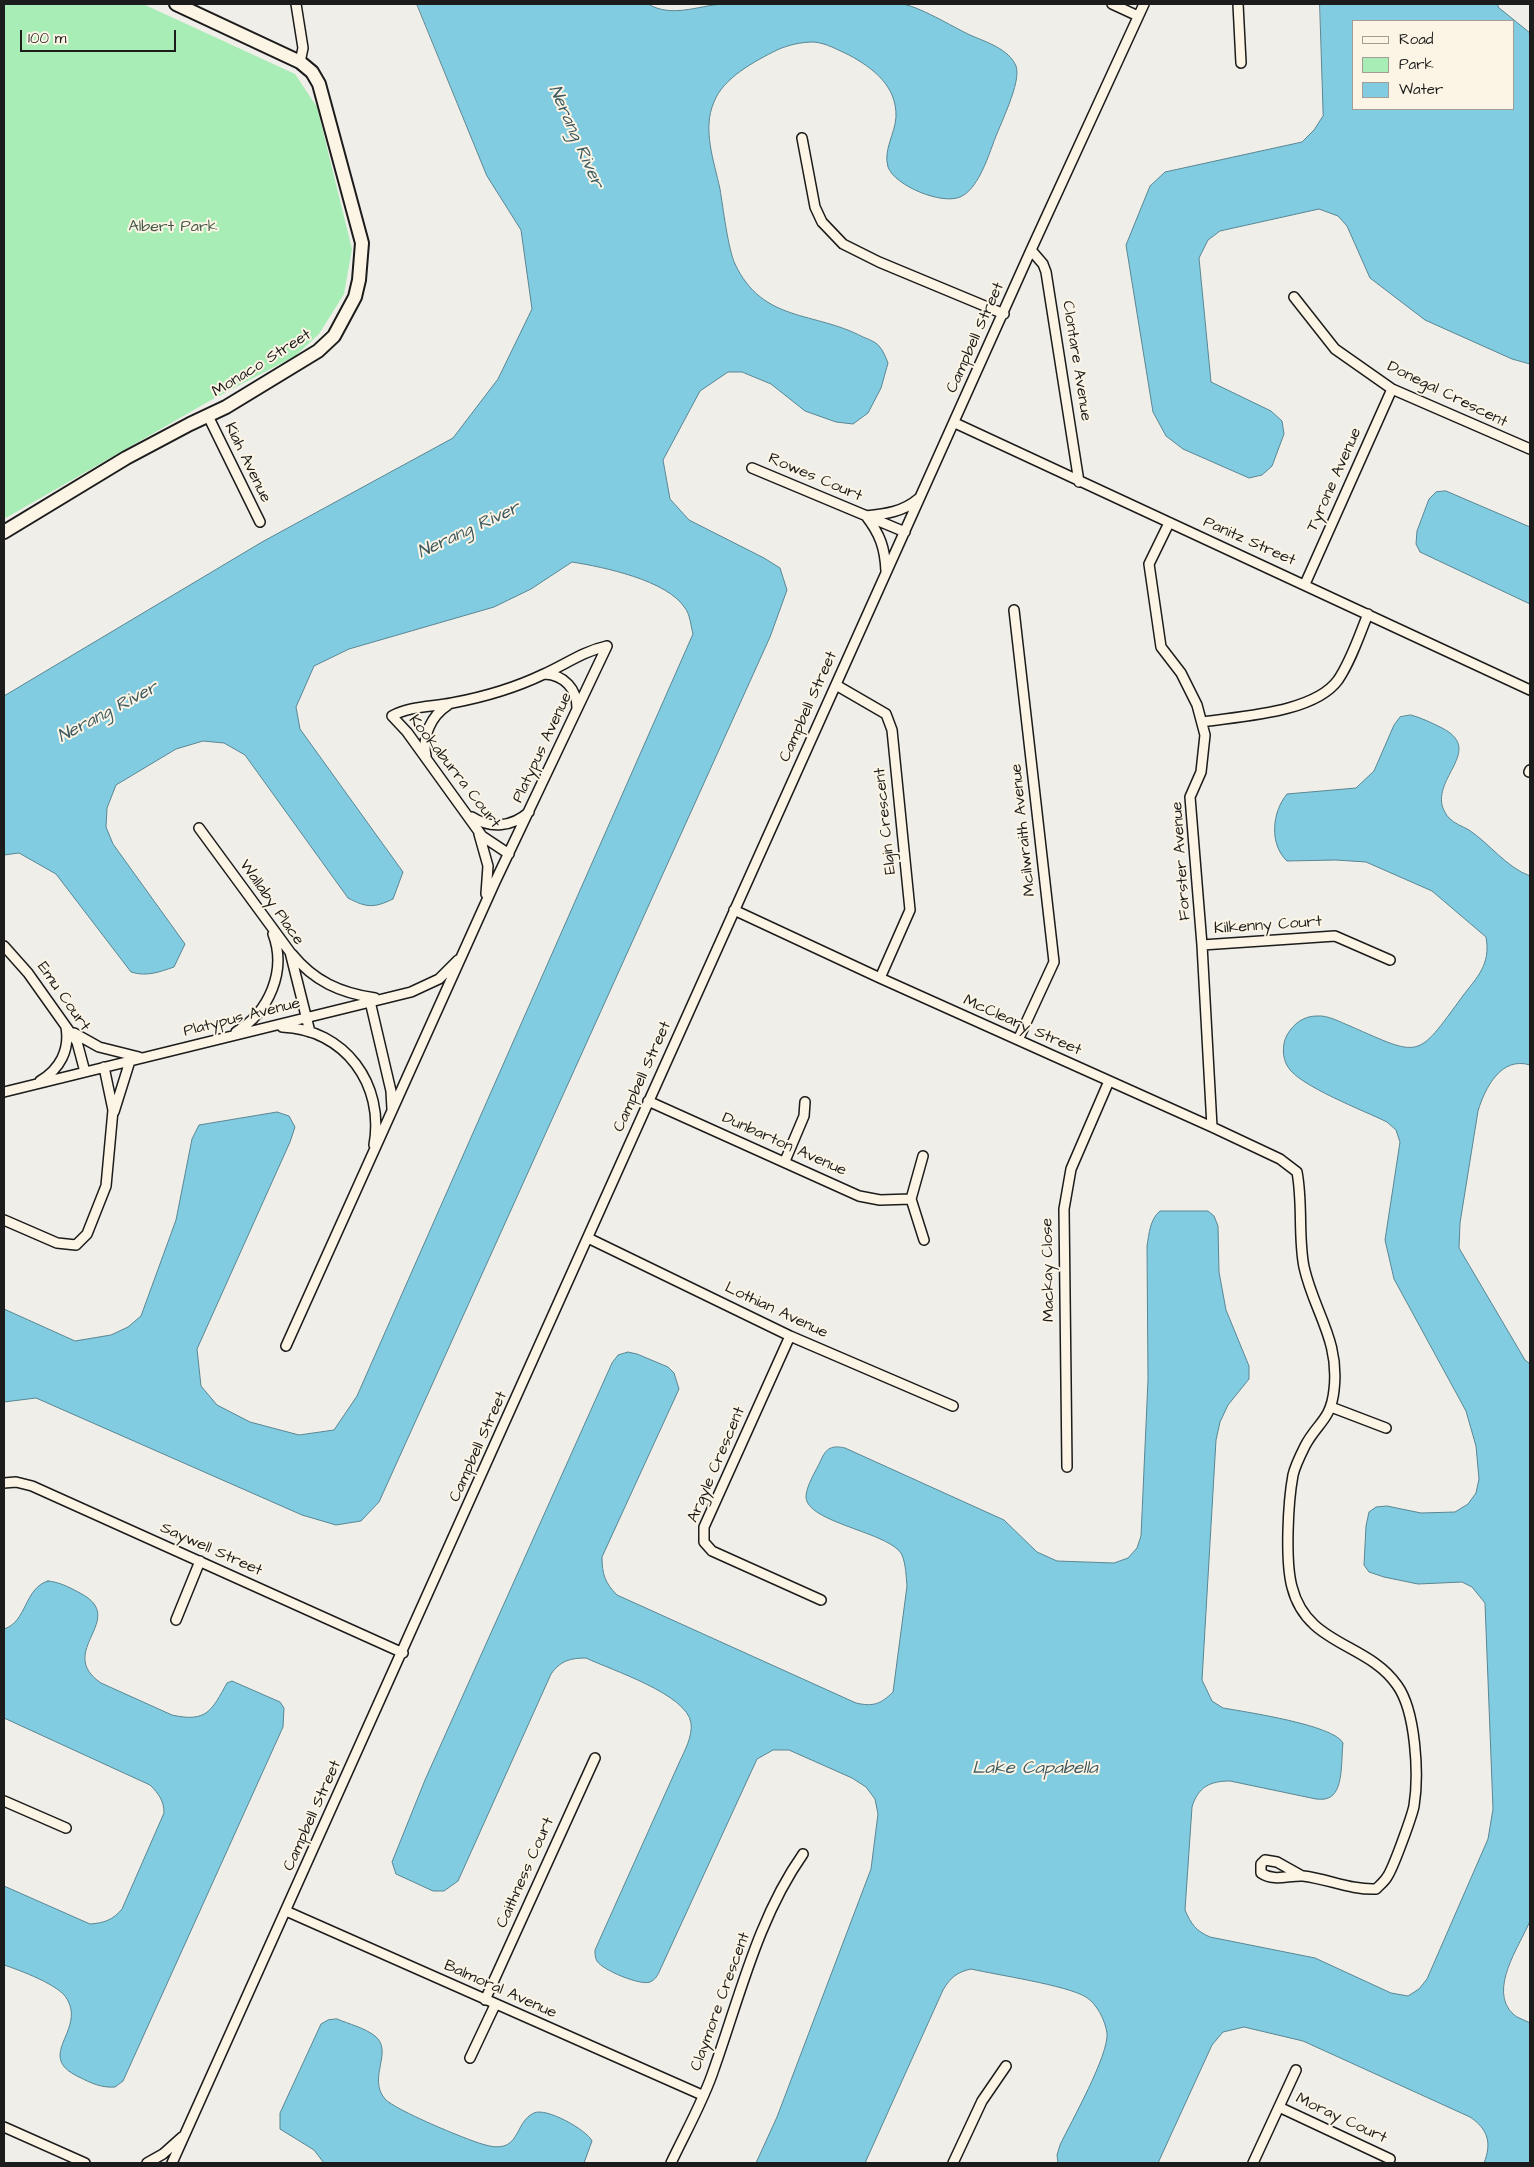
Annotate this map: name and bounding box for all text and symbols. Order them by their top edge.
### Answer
scale bar [22,20,179,52]
legend [1352,20,1514,110]
text: 100 m [28,28,67,49]
text: Road [1399,29,1433,50]
text: Park [1399,54,1434,75]
text: Water [1399,79,1443,100]
water label: Nerang River [543,82,607,192]
park label: Albert Park [128,218,218,238]
street label: Campbell Street [943,280,1009,396]
street label: Clontare Avenue [1057,300,1095,422]
street label: Monaco Street [209,326,315,402]
street label: Donegal Crescent [1384,358,1510,432]
street label: Kiah Avenue [219,420,275,506]
street label: Tyrone Avenue [1304,425,1366,535]
street label: Rowes Court [765,450,865,506]
water label: Nerang River [415,498,523,564]
street label: Panitz Street [1200,513,1298,571]
street label: Campbell Street [776,649,842,765]
water label: Nerang River [54,678,162,748]
street label: Platypus Avenue [509,690,577,806]
street label: Kookaburra Court [404,711,504,833]
street label: Mcilwraith Avenue [1007,763,1041,897]
street label: Elgin Crescent [871,767,901,875]
street label: Forster Avenue [1168,801,1196,921]
street label: Wallaby Place [234,856,308,950]
street label: Kilkenny Court [1213,913,1323,939]
street label: Emu Court [32,959,94,1035]
street label: McCleary Street [960,991,1084,1061]
street label: Platypus Avenue [182,994,302,1042]
street label: Campbell Street [610,1019,676,1135]
street label: Dunbarton Avenue [719,1109,849,1181]
street label: Mackay Close [1038,1218,1060,1322]
street label: Lothian Avenue [721,1279,831,1343]
street label: Campbell Street [446,1389,512,1505]
street label: Argyle Crescent [684,1404,750,1526]
street label: Saywell Street [157,1519,265,1581]
street label: Campbell Street [280,1758,346,1874]
water label: Lake Capabella [972,1758,1098,1780]
street label: Caithness Court [493,1815,559,1931]
street label: Claymore Crescent [687,1930,755,2074]
street label: Balmoral Avenue [441,1957,559,2023]
street label: Moray Court [1292,2090,1390,2148]

